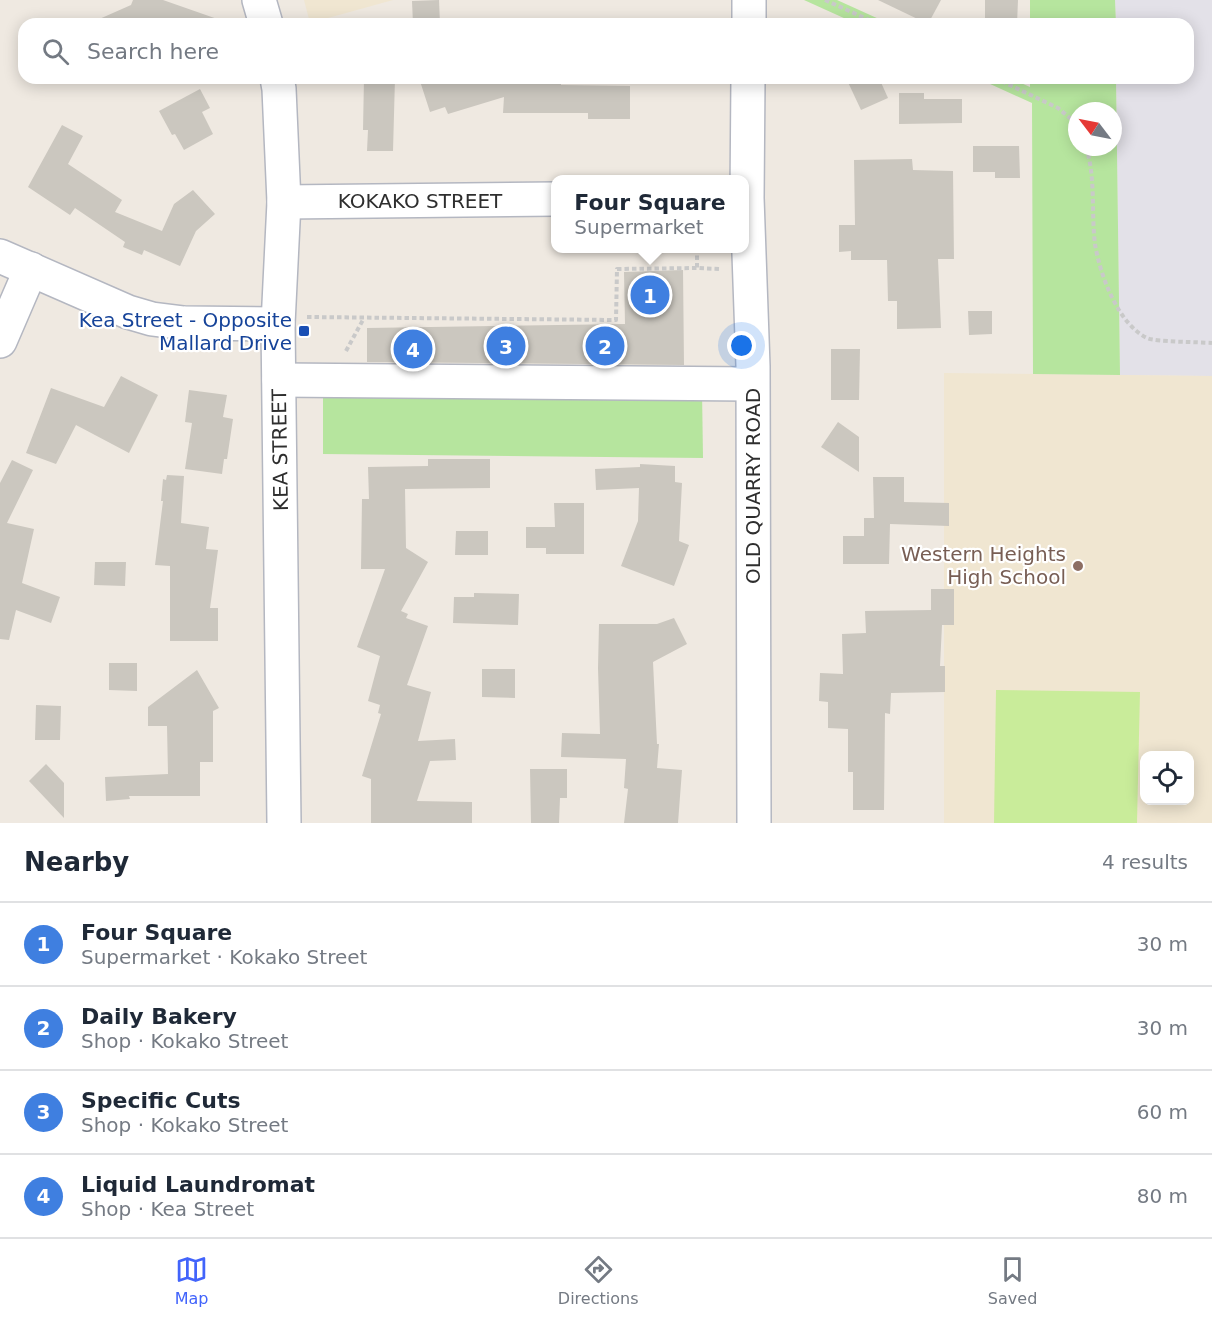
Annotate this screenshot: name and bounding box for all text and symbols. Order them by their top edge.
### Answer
search box [18,18,1194,84]
icon: search [39,35,72,68]
text: Search here [87,39,219,64]
north arrow [1068,102,1122,156]
popup [551,175,749,253]
street label: KOKAKO STREET [338,189,503,213]
text: Four Square [574,190,726,215]
text: Supermarket [574,215,704,239]
pin: 1 [630,272,670,318]
place label: Kea Street - Opposite Mallard Drive [79,308,292,355]
marker: Kea Street - Opposite Mallard Drive [297,324,311,338]
pin: 3 [486,324,526,368]
pin: 2 [586,324,624,368]
pin: 4 [394,326,432,372]
your location [727,331,756,360]
street label: KEA STREET [267,388,293,511]
street label: OLD QUARRY ROAD [741,388,765,584]
place label: Western Heights High School [901,542,1066,589]
marker: Western Heights High School [1071,559,1085,573]
map controls [1140,751,1194,805]
button: locate [1140,751,1194,805]
text: Nearby [24,847,129,877]
text: 4 results [1102,850,1188,874]
text: Four Square [81,920,232,945]
text: 1 [37,932,50,956]
text: 30 m [1137,932,1188,956]
text: Supermarket · Kokako Street [81,945,367,969]
text: Daily Bakery [81,1004,237,1029]
text: 2 [37,1016,50,1040]
text: 30 m [1137,1016,1188,1040]
text: Shop · Kokako Street [81,1029,288,1053]
text: Specific Cuts [81,1088,241,1113]
text: 3 [37,1100,50,1124]
text: 60 m [1137,1100,1188,1124]
text: Shop · Kokako Street [81,1113,288,1137]
text: Liquid Laundromat [81,1172,315,1197]
text: 4 [37,1184,50,1208]
text: 80 m [1137,1184,1188,1208]
text: Shop · Kea Street [81,1197,254,1221]
tab: Map [175,1253,208,1308]
tab: Directions [558,1253,638,1308]
tab: Saved [988,1253,1037,1308]

